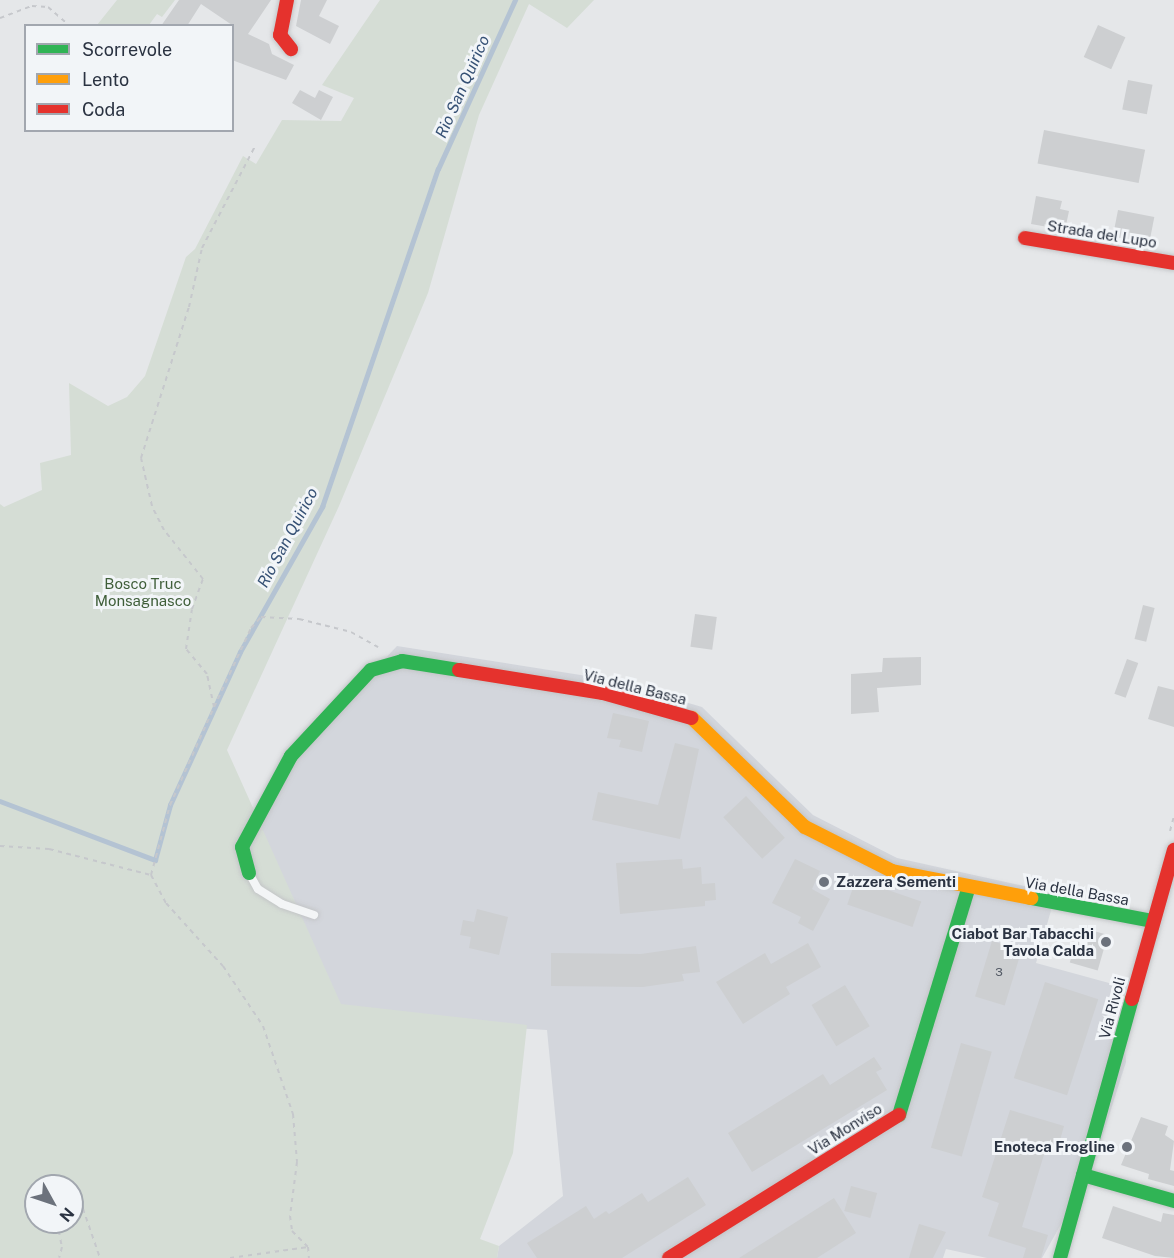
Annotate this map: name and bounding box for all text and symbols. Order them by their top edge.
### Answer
legend [24,24,234,132]
water label: Rio San Quirico [432,33,494,141]
text: Scorrevole [82,39,172,60]
text: Lento [82,69,129,90]
text: Coda [82,99,125,120]
street label: Strada del Lupo [1046,216,1158,252]
water label: Rio San Quirico [254,485,322,591]
park label: Bosco Truc Monsagnasco [95,574,191,609]
street label: Via della Bassa [582,665,688,709]
place label: Zazzera Sementi [836,873,956,891]
street label: Via della Bassa [1023,873,1131,909]
marker: Zazzera Sementi [817,875,831,889]
place label: Ciabot Bar Tabacchi Tavola Calda [952,924,1094,959]
marker: Ciabot Bar Tabacchi Tavola Calda [1099,935,1113,949]
house number: 3 [995,966,1003,980]
street label: Via Rivoli [1095,975,1129,1041]
street label: Via Monviso [805,1099,885,1159]
place label: Enoteca Frogline [994,1138,1115,1156]
marker: Enoteca Frogline [1120,1140,1134,1154]
north arrow [24,1174,84,1234]
text: N [55,1204,78,1226]

